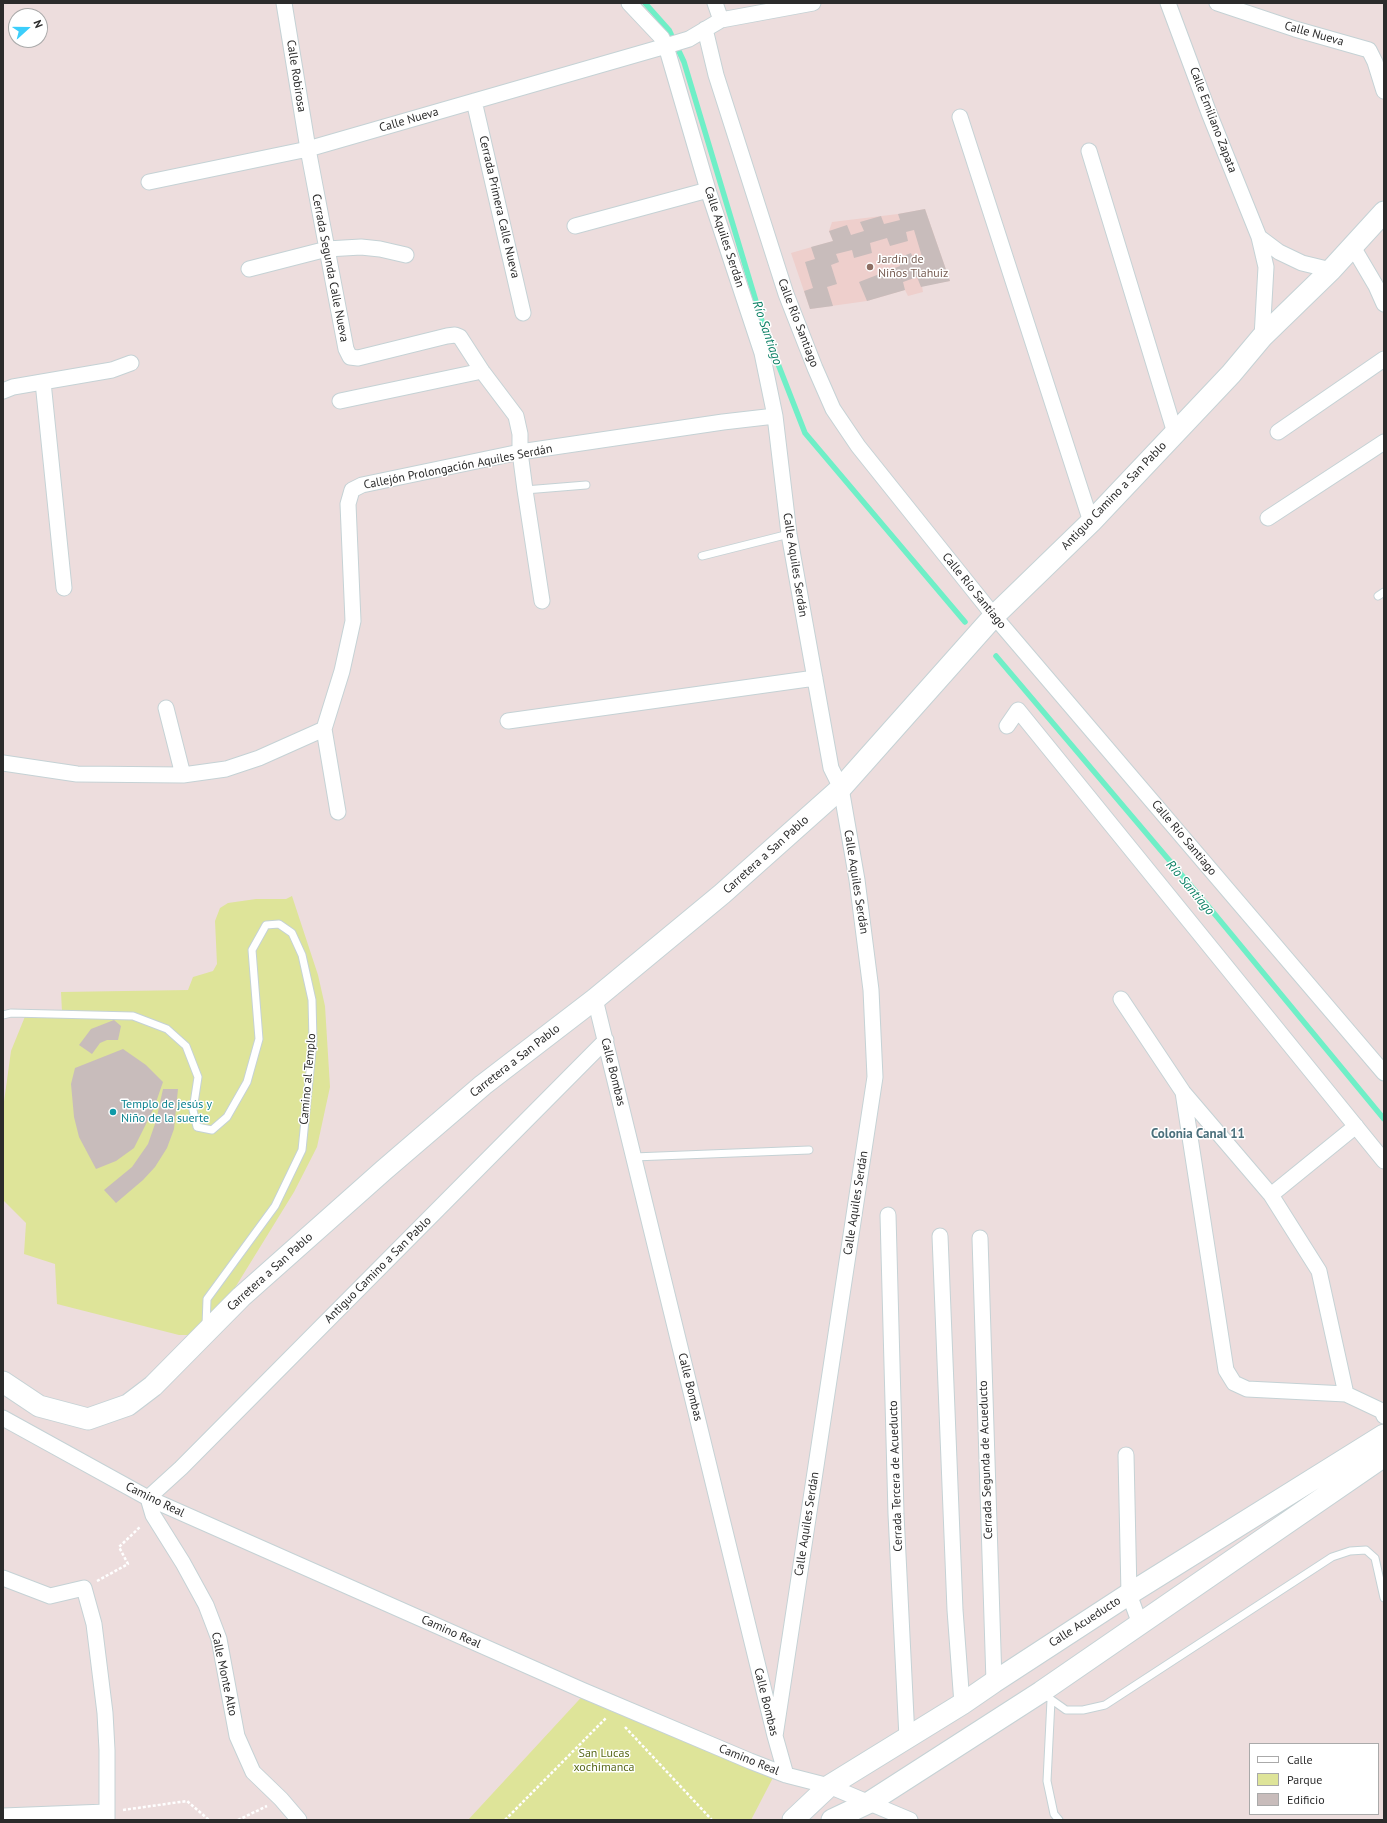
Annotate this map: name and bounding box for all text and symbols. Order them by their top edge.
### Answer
north arrow [8,8,48,48]
text: N [30,18,46,30]
street label: Calle Nueva [1283,19,1345,49]
street label: Calle Robirosa [283,39,309,113]
street label: Calle Emiliano Zapata [1186,65,1240,175]
street label: Calle Nueva [378,105,440,135]
street label: Cerrada Primera Calle Nueva [476,134,522,280]
street label: Calle Aquiles Serdán [701,185,747,289]
street label: Cerrada Segunda Calle Nueva [309,193,351,343]
place label: Jardín de Niños Tlahuiz [878,253,948,281]
marker: Jardín de Niños Tlahuiz [865,262,875,272]
street label: Calle Río Santiago [774,277,822,369]
water label: Río Santiago [749,299,785,367]
street label: Antiguo Camino a San Pablo [1058,439,1170,553]
street label: Callejón Prolongación Aquiles Serdán [362,442,554,492]
street label: Calle Aquiles Serdán [780,512,810,618]
street label: Calle Río Santiago [939,550,1009,632]
street label: Calle Río Santiago [1148,797,1220,879]
street label: Carretera a San Pablo [720,813,812,897]
street label: Calle Aquiles Serdán [841,829,871,935]
water label: Río Santiago [1162,857,1218,919]
street label: Carretera a San Pablo [467,1021,563,1101]
street label: Camino al Templo [297,1033,319,1125]
street label: Calle Bombas [598,1037,628,1107]
place label: Templo de jesús y Niño de la suerte [121,1098,212,1126]
marker: Templo de jesús y Niño de la suerte [108,1107,118,1117]
district label: Colonia Canal 11 [1151,1126,1245,1142]
street label: Calle Aquiles Serdán [841,1150,871,1256]
street label: Antiguo Camino a San Pablo [322,1214,434,1326]
street label: Carretera a San Pablo [224,1230,316,1314]
street label: Calle Bombas [675,1352,705,1422]
street label: Cerrada Segunda de Acueducto [976,1380,996,1540]
street label: Cerrada Tercera de Acueducto [886,1400,906,1552]
street label: Calle Aquiles Serdán [792,1471,822,1577]
street label: Camino Real [123,1480,187,1520]
street label: Calle Acueducto [1047,1594,1123,1650]
street label: Camino Real [419,1612,483,1652]
street label: Calle Monte Alto [208,1631,240,1717]
street label: Calle Bombas [751,1667,781,1737]
street label: Camino Real [717,1741,781,1779]
legend [1249,1743,1379,1815]
park label: San Lucas xochimanca [573,1747,635,1775]
text: Calle [1287,1752,1313,1767]
text: Parque [1287,1772,1322,1787]
text: Edificio [1287,1792,1325,1807]

